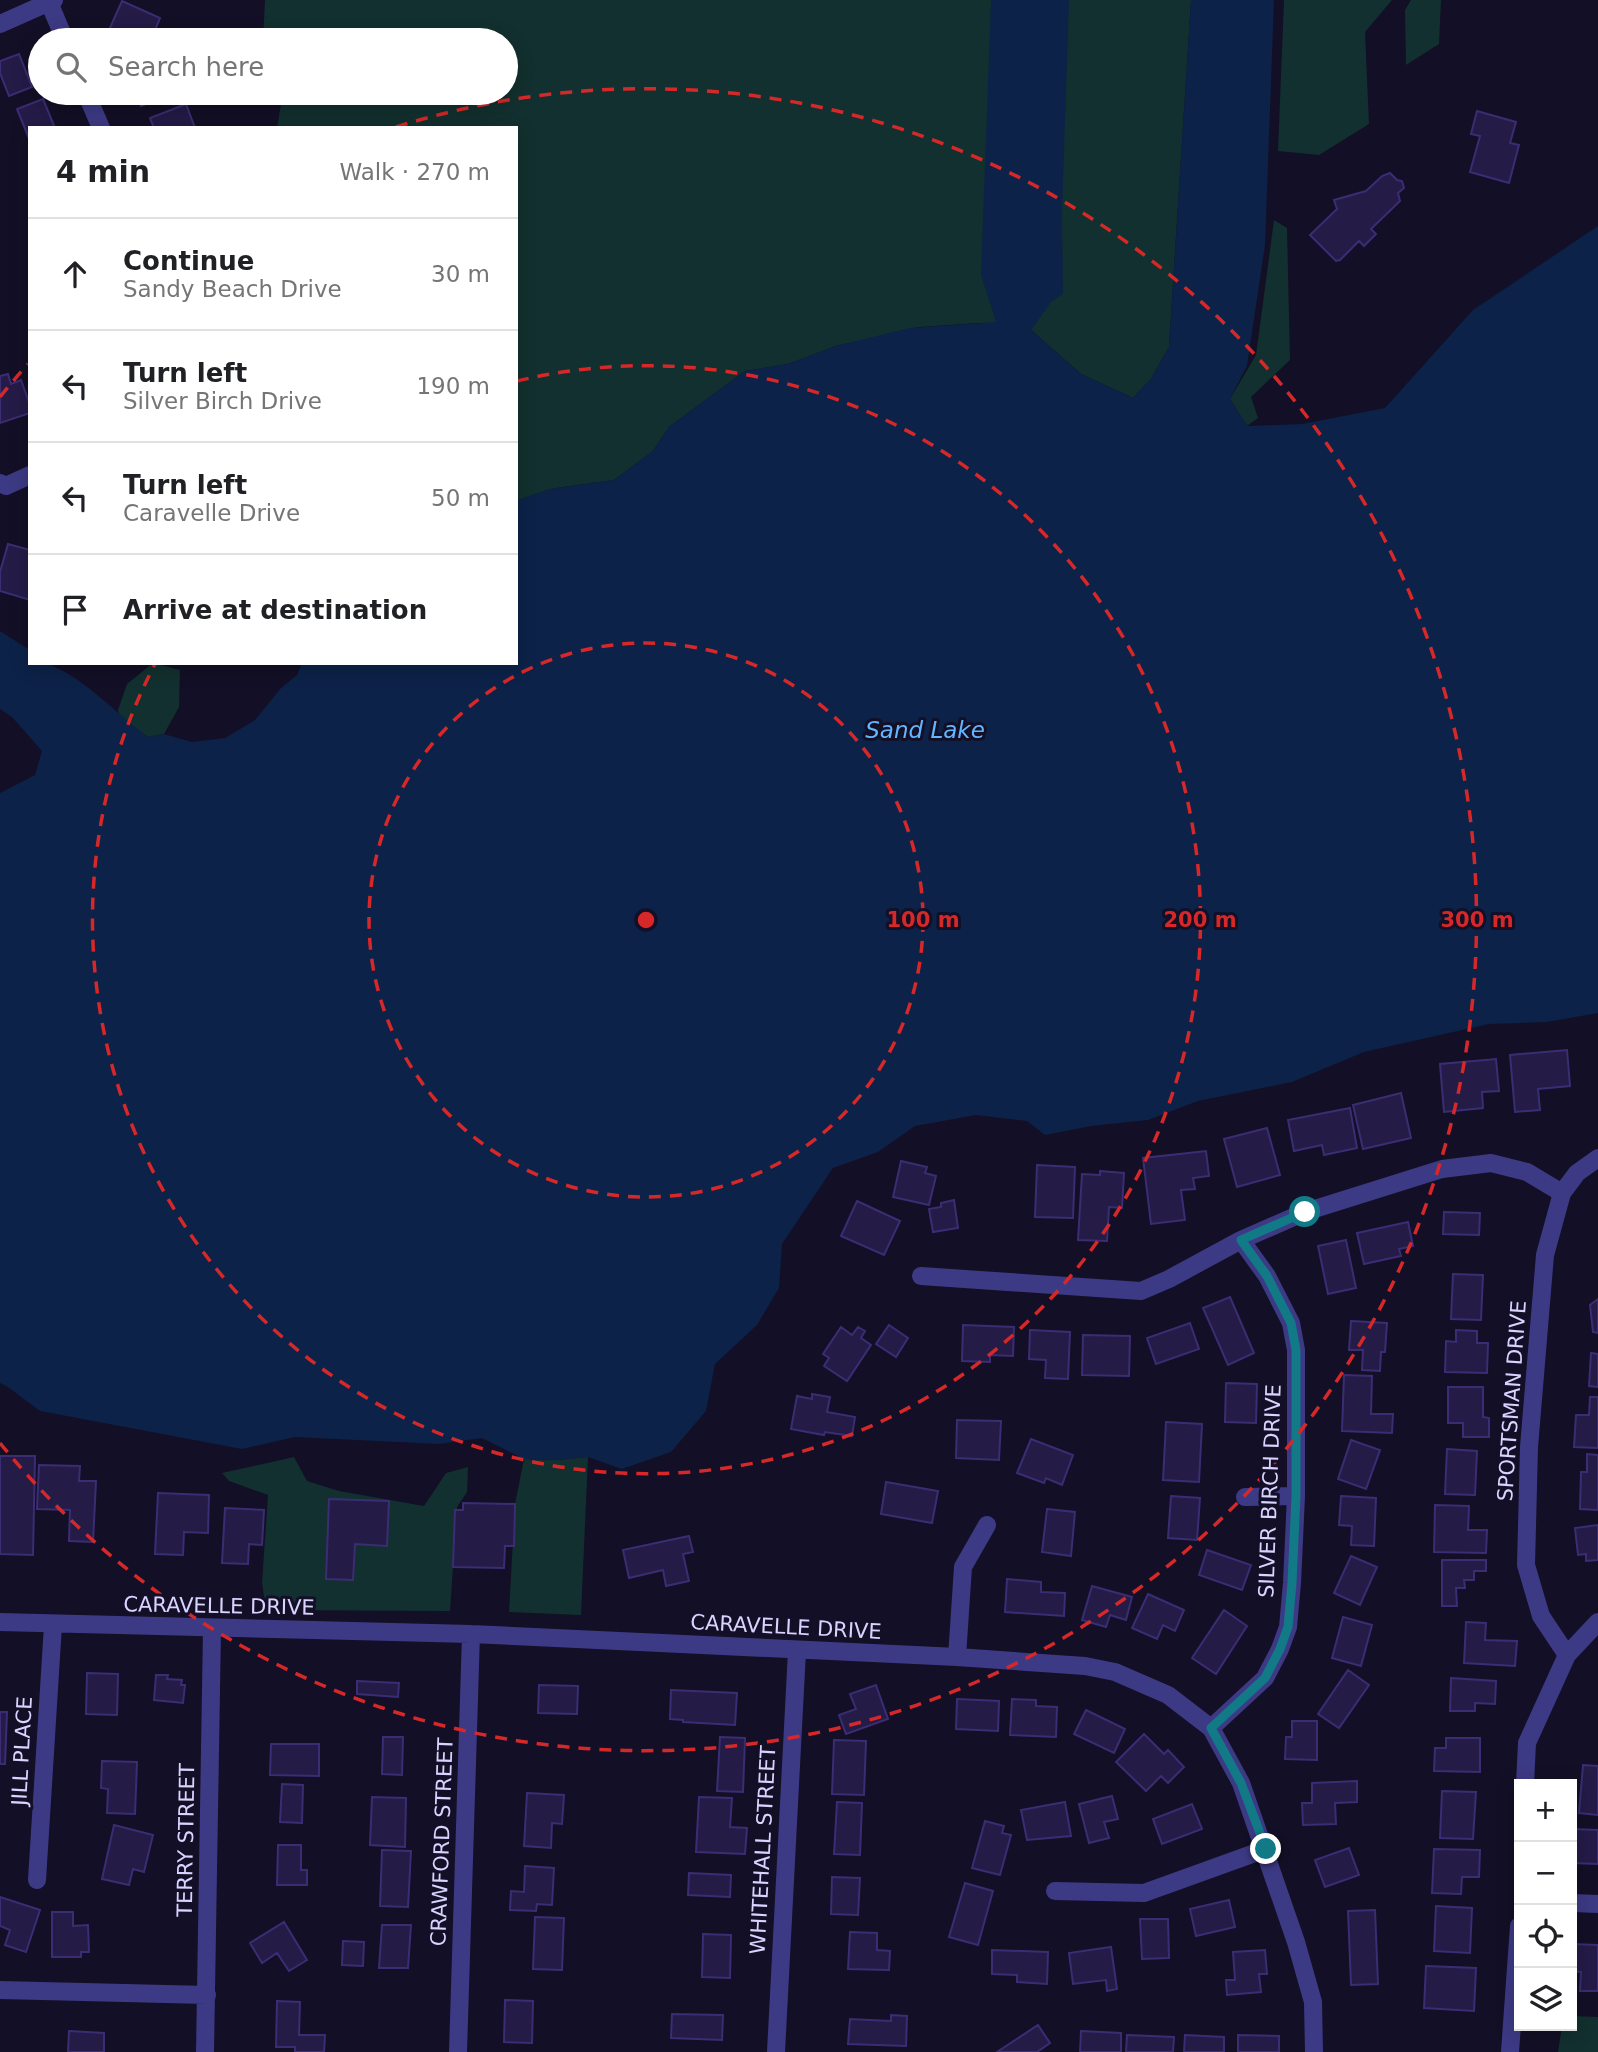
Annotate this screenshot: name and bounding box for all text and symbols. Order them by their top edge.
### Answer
search box [28,28,518,105]
icon: search [52,48,90,86]
text: Search here [108,52,264,82]
text: 4 min [56,154,150,189]
text: Walk · 270 m [339,159,490,185]
text: Continue [123,246,254,276]
icon: ahead [56,255,94,293]
text: 30 m [431,261,490,287]
text: Sandy Beach Drive [123,276,342,302]
text: Turn left [123,358,247,388]
icon: left [56,367,94,405]
text: 190 m [416,373,490,399]
text: Silver Birch Drive [123,388,322,414]
text: Turn left [123,470,247,500]
icon: left [56,479,94,517]
text: 50 m [431,485,490,511]
text: Caravelle Drive [123,500,300,526]
icon: arrive [56,591,94,629]
text: Arrive at destination [123,595,427,625]
water label: Sand Lake [865,717,985,743]
centre of rings [634,908,658,932]
text: 100 m [886,908,960,932]
text: 200 m [1163,908,1237,932]
text: 300 m [1440,908,1514,932]
route start [1289,1196,1320,1227]
street label: SPORTSMAN DRIVE [1493,1300,1531,1502]
street label: SILVER BIRCH DRIVE [1254,1384,1286,1598]
street label: CARAVELLE DRIVE [123,1592,315,1620]
street label: CARAVELLE DRIVE [690,1610,882,1644]
street label: JILL PLACE [7,1696,37,1808]
street label: CRAWFORD STREET [426,1737,458,1947]
street label: WHITEHALL STREET [746,1745,780,1955]
street label: TERRY STREET [173,1763,199,1918]
map controls [1514,1779,1577,2031]
button: + [1514,1779,1577,1842]
route end [1250,1833,1281,1864]
button: − [1514,1842,1577,1905]
button: locate [1514,1905,1577,1968]
button: layers [1514,1968,1577,2031]

